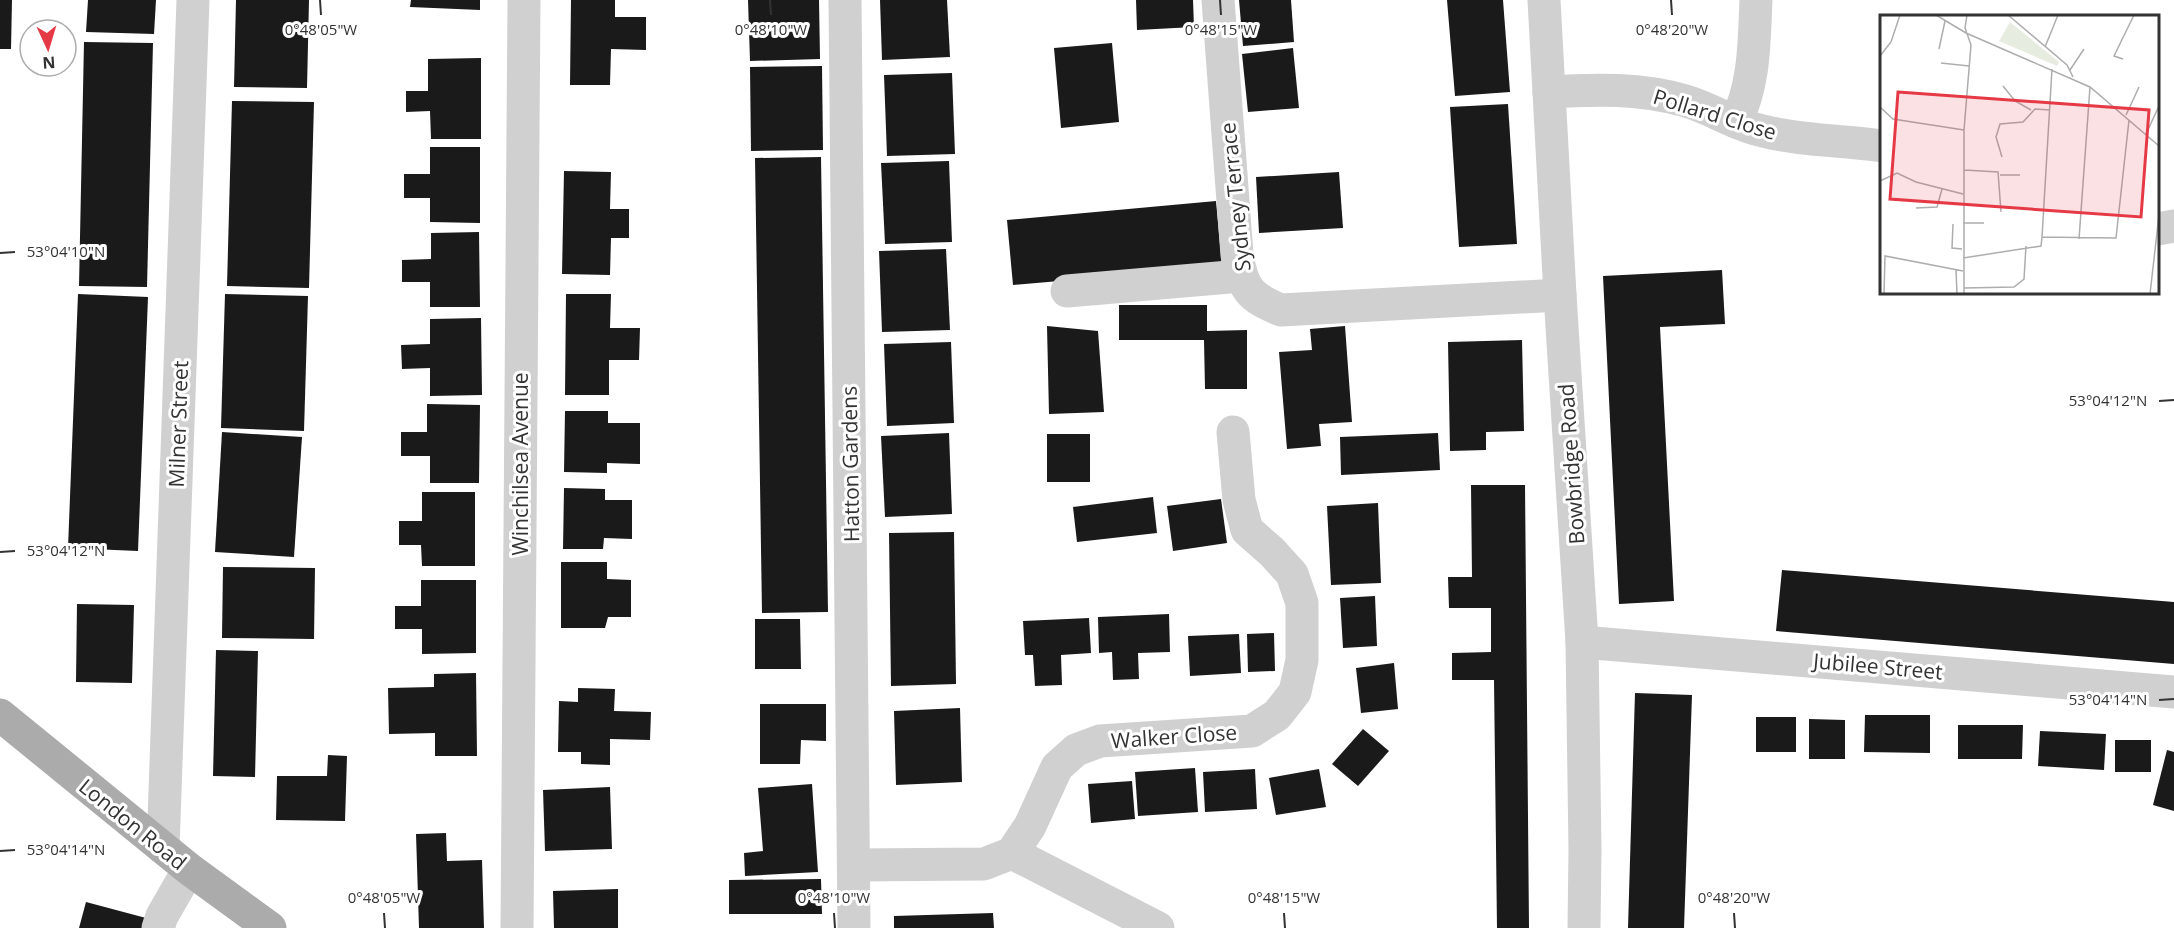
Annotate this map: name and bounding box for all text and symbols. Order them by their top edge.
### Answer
inset map [1880,15,2159,294]
north arrow [18,18,78,78]
text: 0°48'05"W [285,19,357,39]
text: 0°48'10"W [735,19,807,39]
text: 0°48'15"W [1185,19,1257,39]
text: 0°48'20"W [1636,19,1708,39]
text: N [42,52,56,74]
street label: Pollard Close [1650,82,1780,146]
street label: Sydney Terrace [1213,121,1257,273]
text: 53°04'10"N [27,241,105,261]
street label: Milner Street [162,360,194,488]
street label: Winchilsea Avenue [506,372,534,556]
street label: Bowbridge Road [1551,383,1591,545]
street label: Hatton Gardens [835,386,865,542]
text: 53°04'12"N [2069,390,2147,410]
text: 53°04'12"N [27,540,105,560]
street label: Jubilee Street [1810,646,1944,686]
text: 53°04'14"N [2069,689,2147,709]
street label: Walker Close [1110,718,1238,754]
street label: London Road [74,772,192,876]
text: 53°04'14"N [27,839,105,859]
text: 0°48'05"W [348,887,420,907]
text: 0°48'10"W [798,887,870,907]
text: 0°48'15"W [1248,887,1320,907]
text: 0°48'20"W [1698,887,1770,907]

